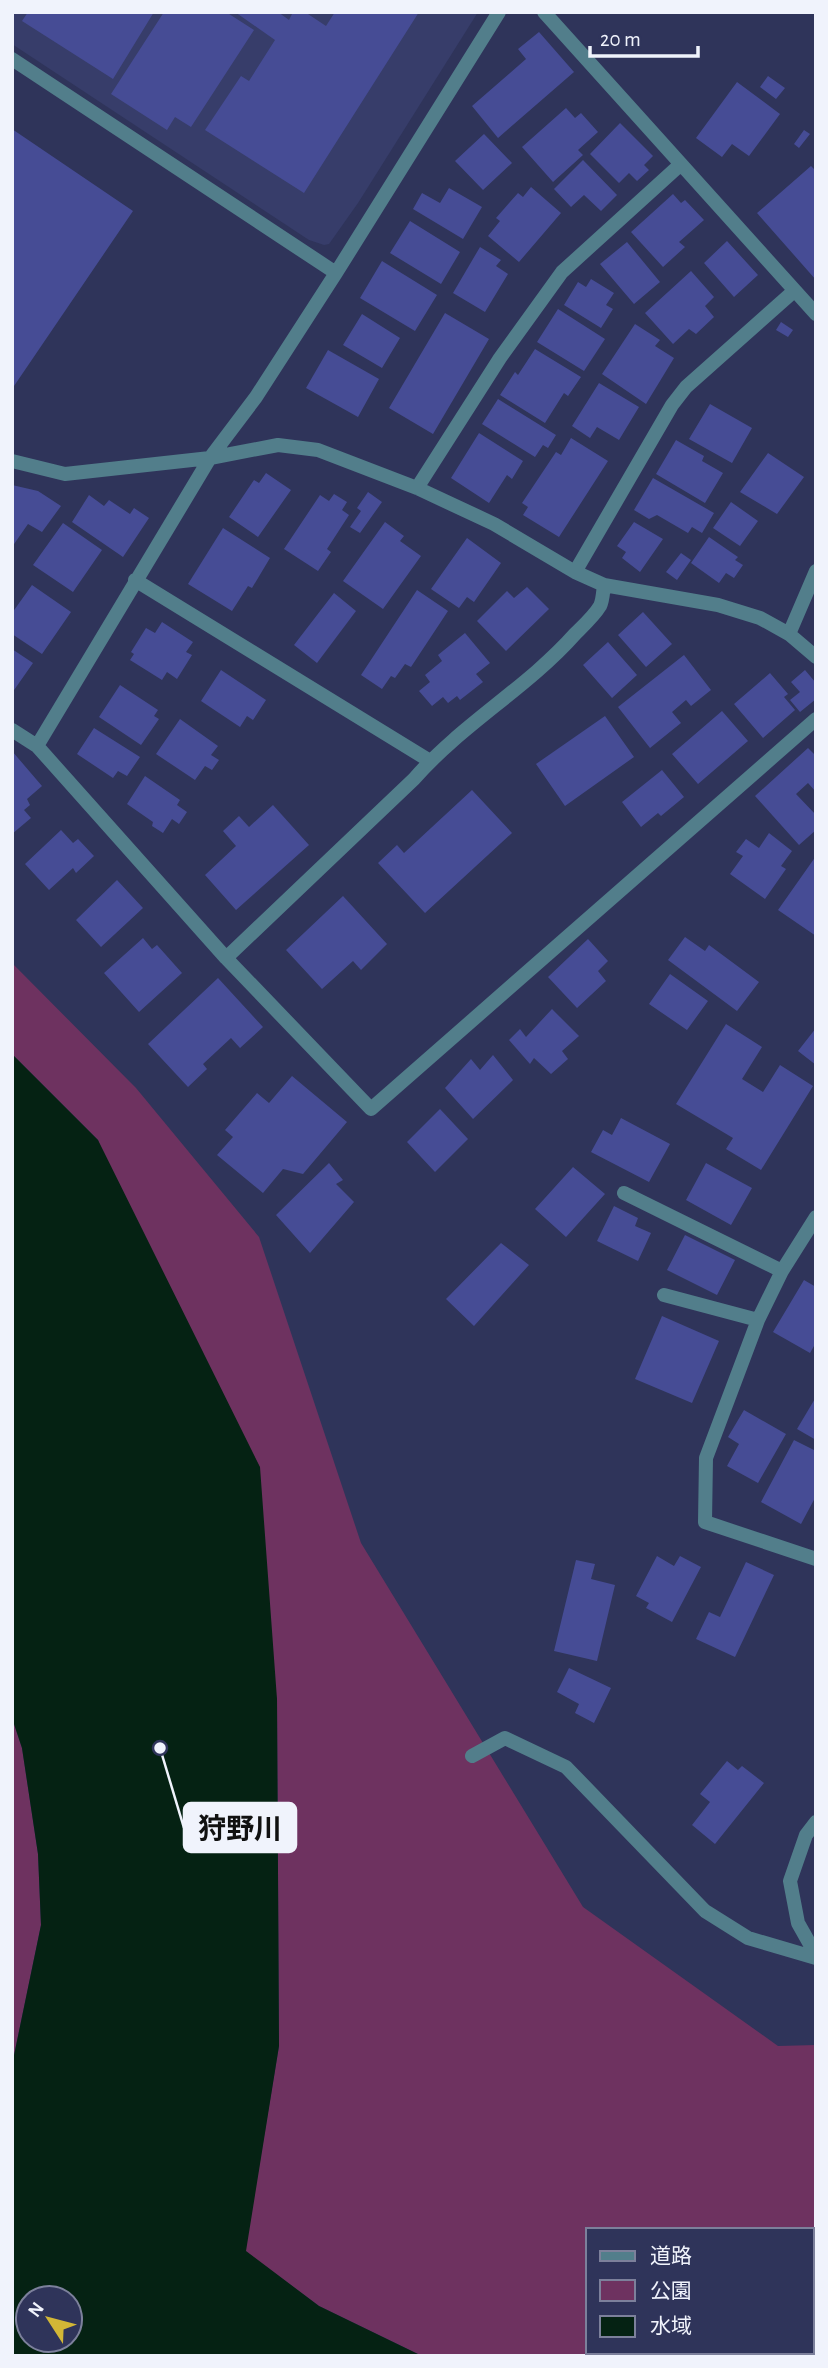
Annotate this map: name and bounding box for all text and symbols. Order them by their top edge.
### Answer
scale bar [590,14,698,58]
text: 20 m [600,29,641,50]
callout: 狩野川 [184,1803,296,1852]
text: 狩野川 [198,1814,282,1844]
legend [586,2228,814,2354]
text: 道路 [650,2245,692,2267]
text: 公園 [650,2281,692,2302]
north arrow [14,2284,84,2354]
text: N [25,2299,48,2321]
text: 水域 [650,2315,692,2337]

